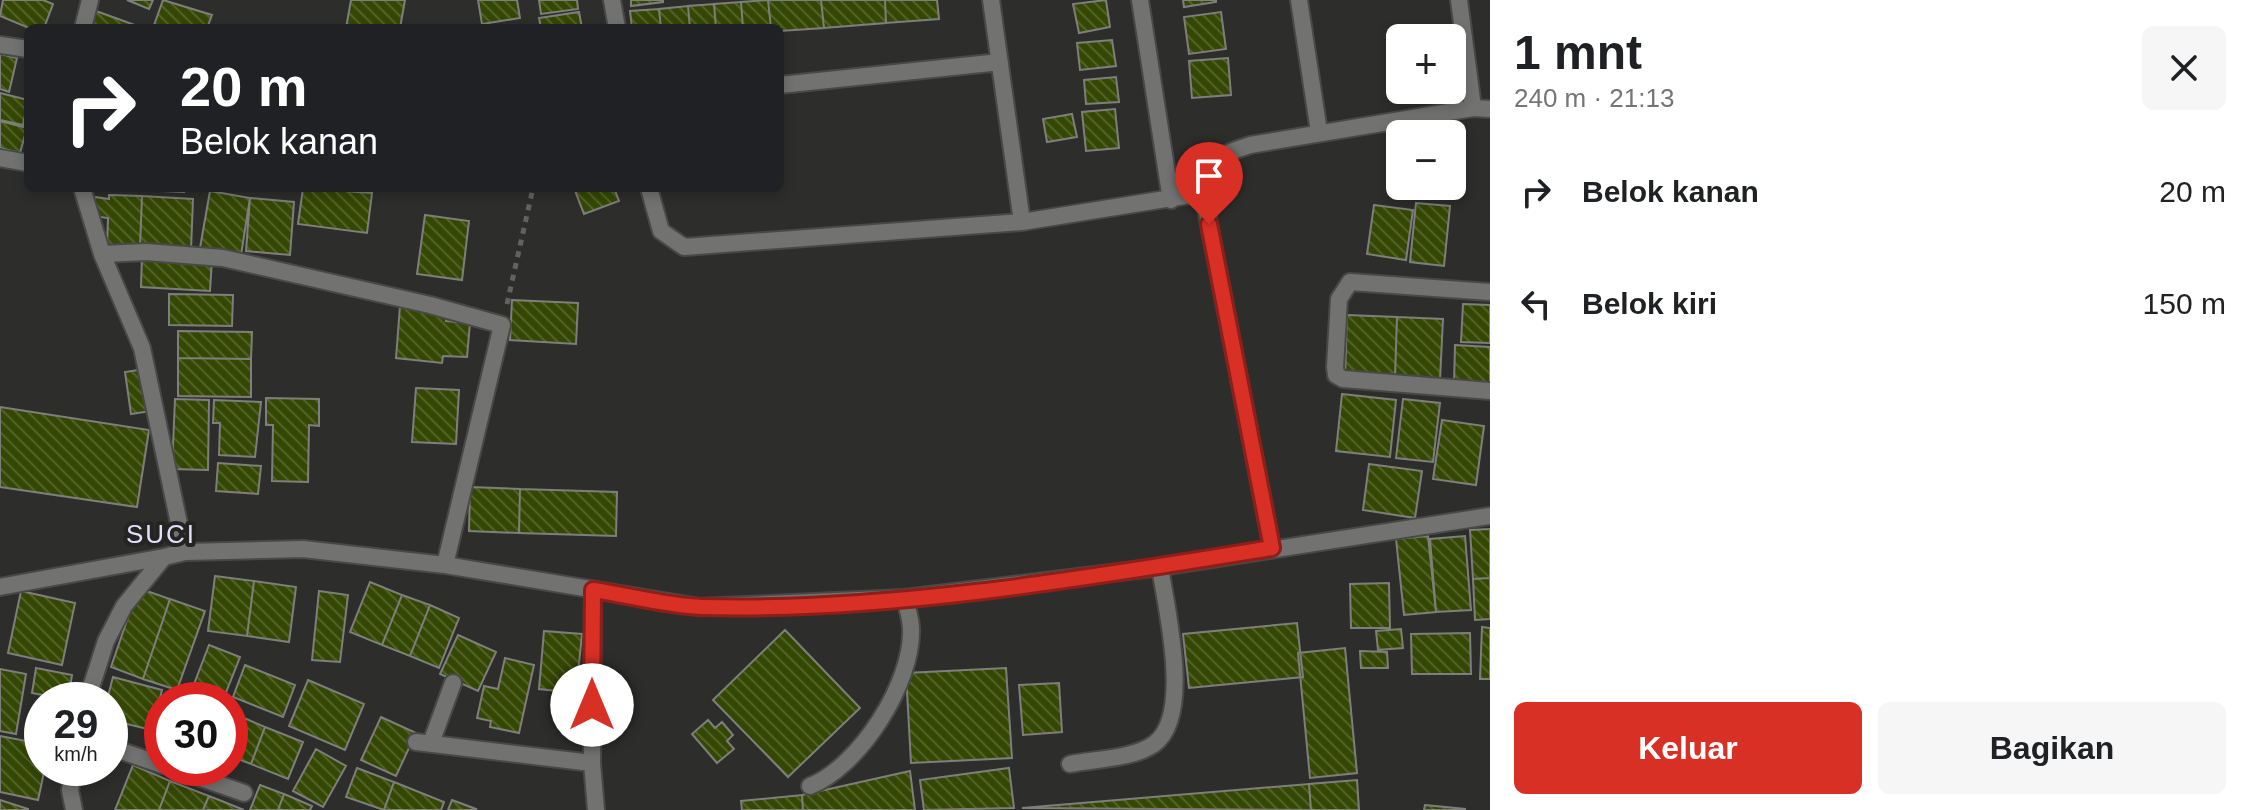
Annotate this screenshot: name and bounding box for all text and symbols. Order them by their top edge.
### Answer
map controls [1386,24,1466,200]
button: + [1386,24,1466,104]
text: 1 mnt [1514,26,1642,79]
button: close [2142,26,2226,110]
text: 20 m [180,55,308,118]
icon: right [48,56,152,160]
text: 240 m · 21:13 [1514,83,1674,113]
button: − [1386,120,1466,200]
text: Belok kanan [180,121,378,162]
pin [1175,142,1243,224]
icon: arrive [1187,154,1231,198]
icon: right [1514,170,1558,214]
text: Belok kanan [1582,175,1759,208]
text: 20 m [2159,175,2226,208]
icon: left [1514,282,1558,326]
text: Belok kiri [1582,287,1717,320]
text: 150 m [2143,287,2226,320]
district label: SUCI [126,519,196,549]
position arrow [550,663,634,747]
speed limit sign: 30 [144,682,248,786]
text: 29 [54,702,98,746]
button: Keluar [1514,702,1862,794]
button: Bagikan [1878,702,2226,794]
text: km/h [54,743,98,765]

